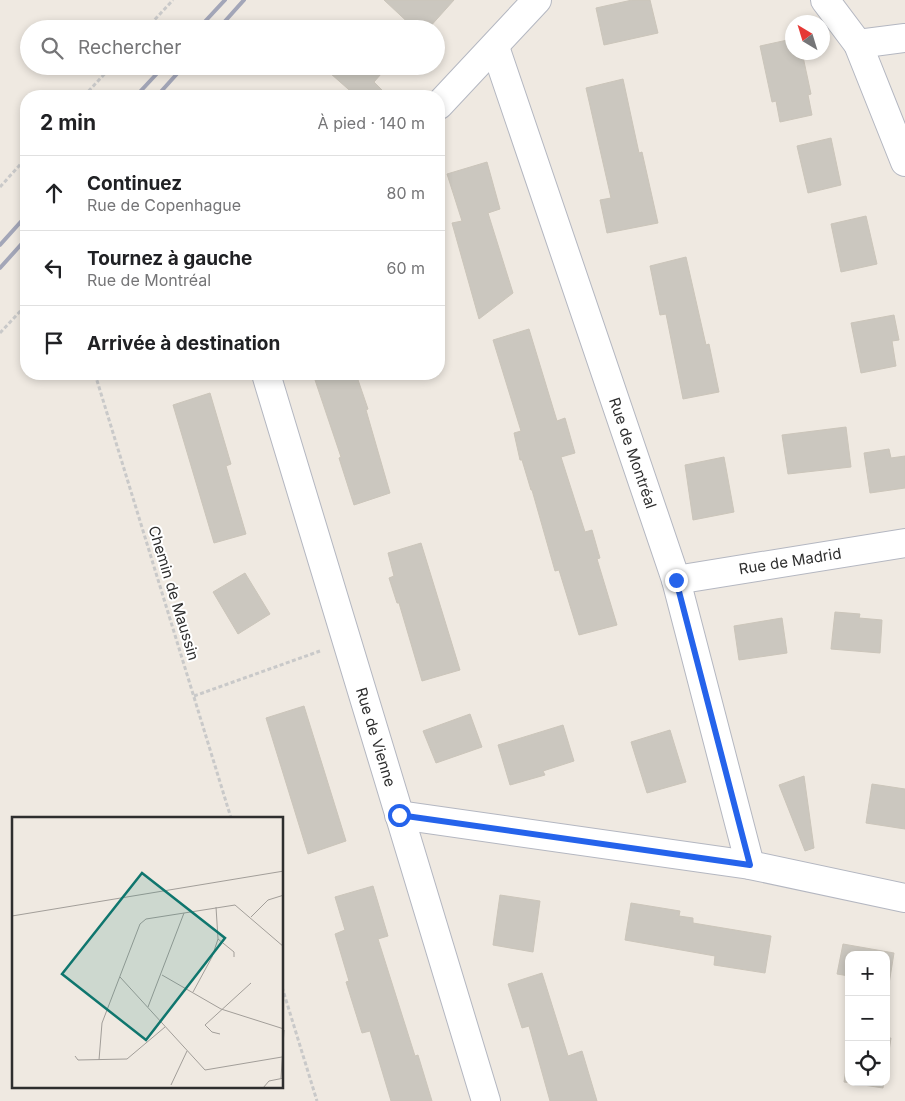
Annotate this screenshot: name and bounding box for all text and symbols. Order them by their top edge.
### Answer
north arrow [785,15,830,60]
search box [20,20,445,75]
icon: search [38,34,66,62]
text: Rechercher [78,36,181,59]
text: 2 min [40,110,96,135]
text: À pied · 140 m [318,113,425,133]
text: Continuez [87,172,182,195]
icon: ahead [40,179,68,207]
text: 80 m [386,183,425,203]
text: Rue de Copenhague [87,195,241,215]
text: Tournez à gauche [87,247,252,270]
icon: left [40,254,68,282]
text: 60 m [386,258,425,278]
text: Rue de Montréal [87,270,211,290]
icon: arrive [40,329,68,357]
text: Arrivée à destination [87,332,280,355]
street label: Rue de Montréal [605,395,661,511]
street label: Chemin de Maussin [144,523,204,663]
street label: Rue de Madrid [737,544,843,578]
route end [665,569,688,592]
street label: Rue de Vienne [352,685,400,789]
route start [388,804,411,827]
inset map [12,817,284,1088]
map controls [845,951,890,1086]
button: + [845,951,890,996]
button: − [845,996,890,1041]
button: locate [845,1041,890,1086]

